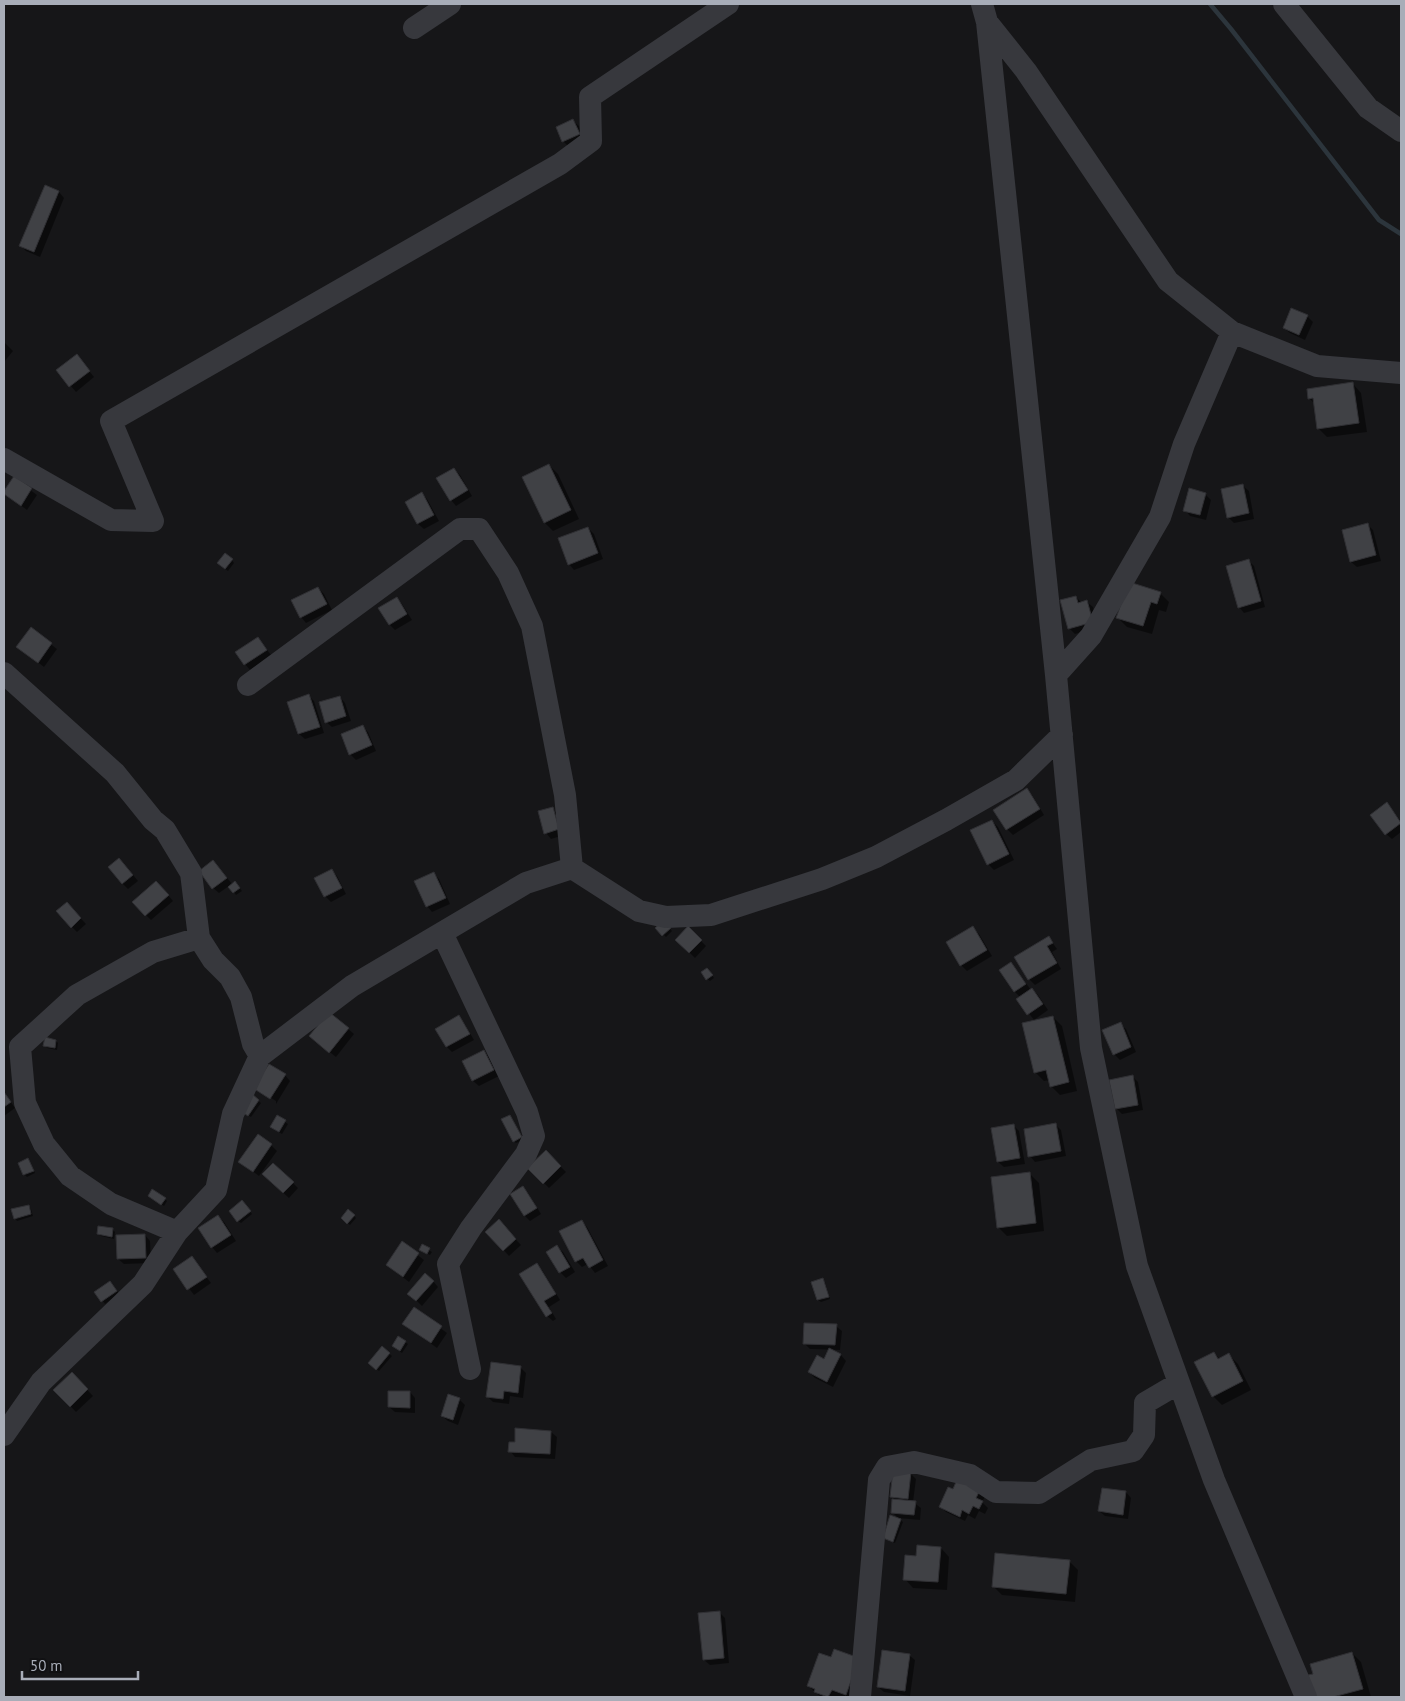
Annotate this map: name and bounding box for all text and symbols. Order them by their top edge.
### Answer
scale bar [22,1648,139,1680]
text: 50 m [30,1656,63,1675]

